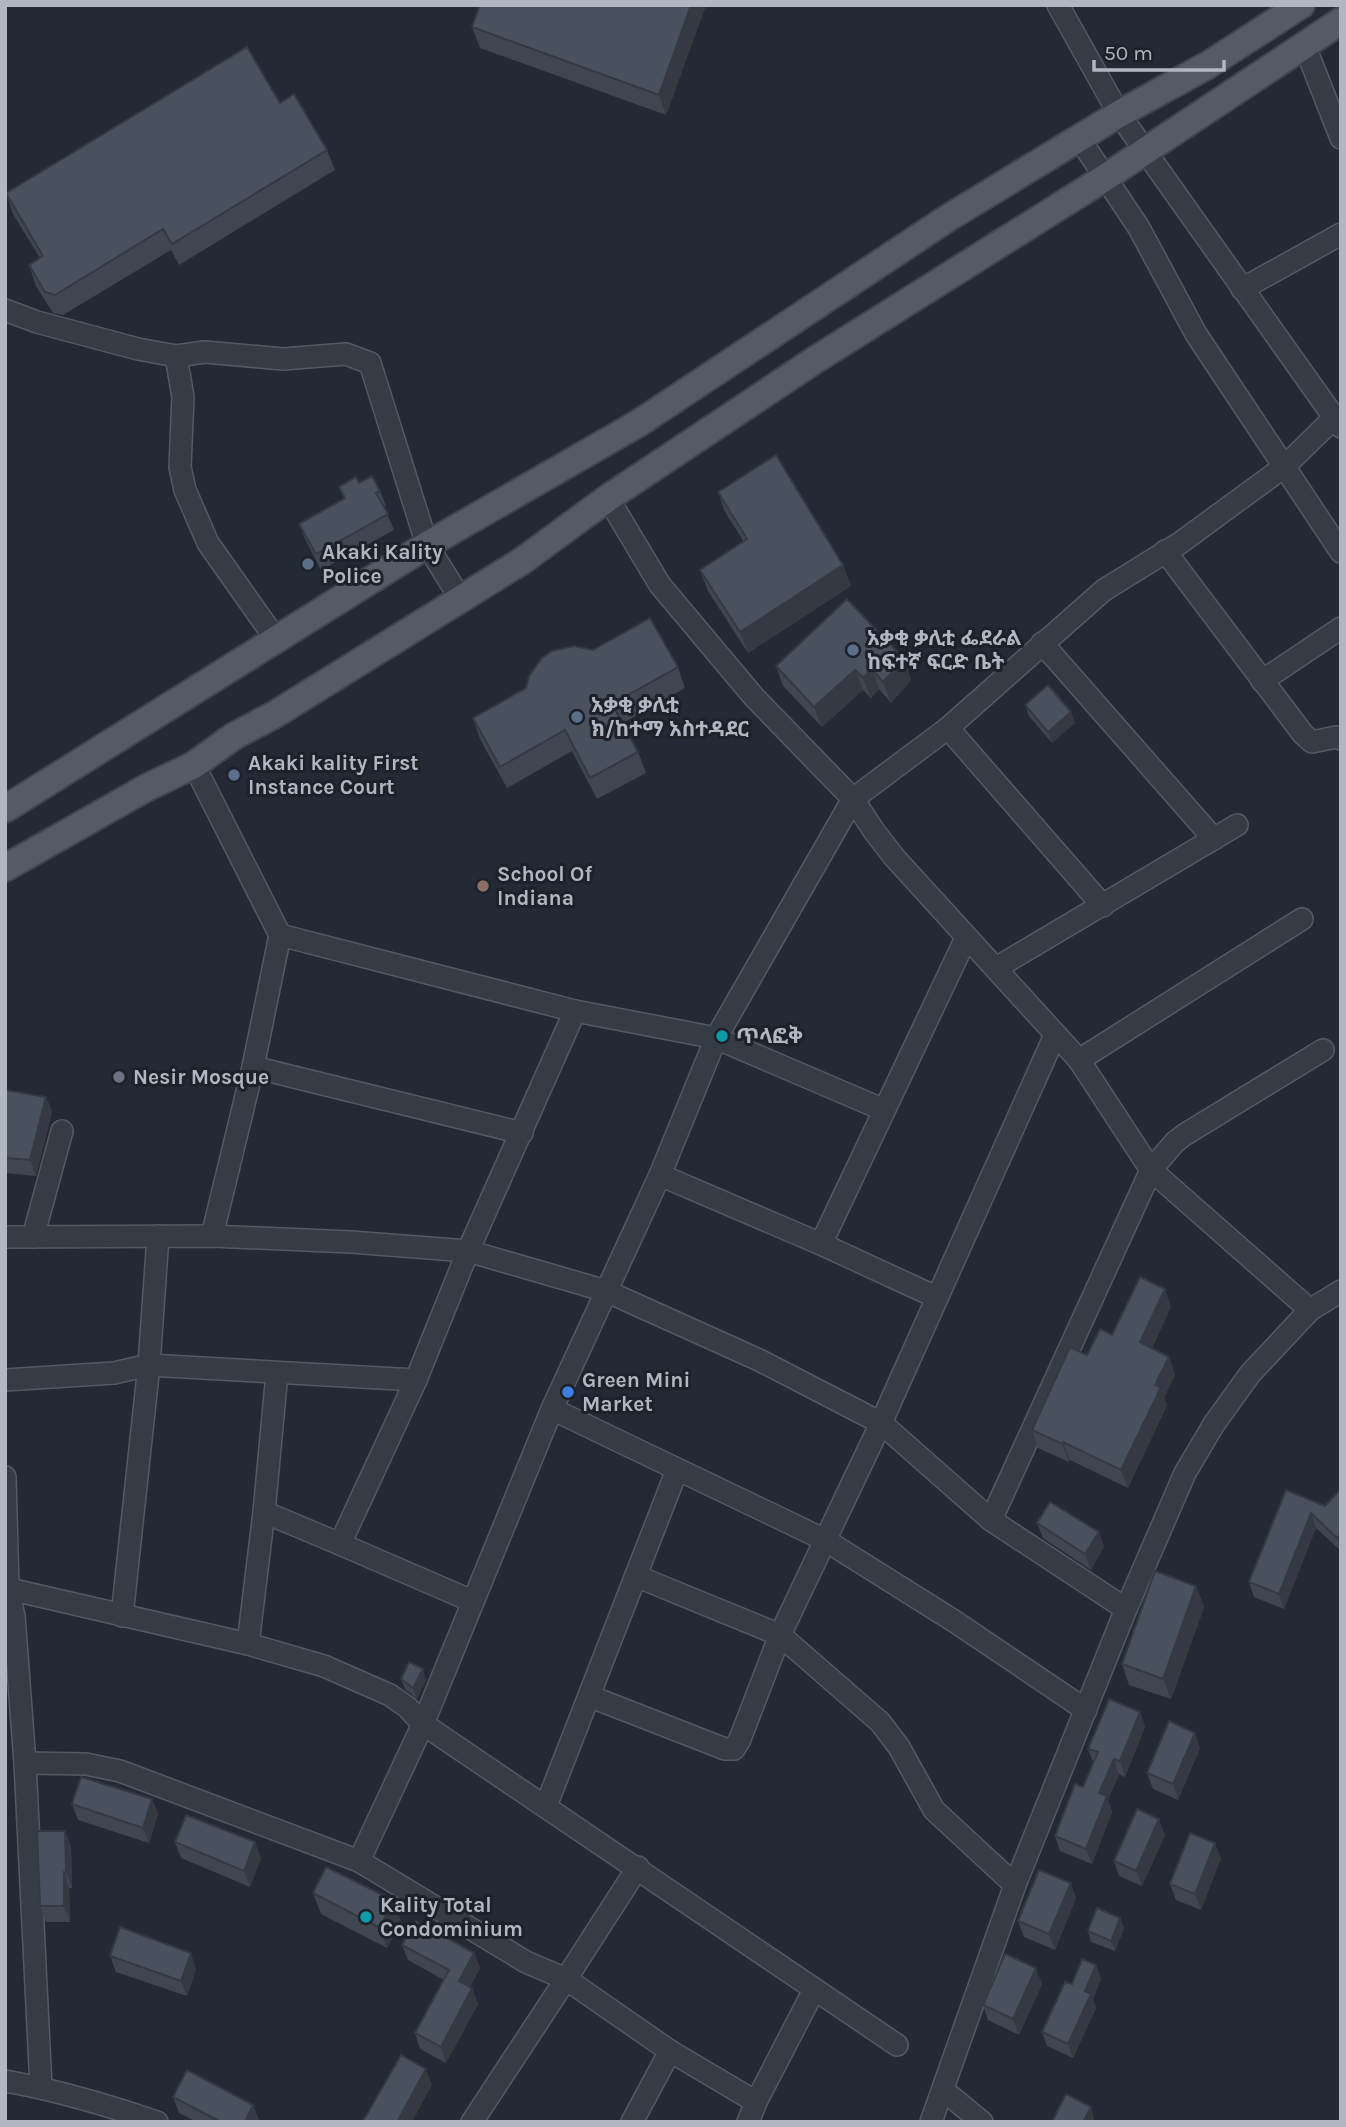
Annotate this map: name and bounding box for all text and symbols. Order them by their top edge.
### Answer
scale bar [1094,28,1224,72]
text: 50 m [1104,41,1153,65]
place label: Akaki Kality Police [322,540,443,588]
marker: Akaki Kality Police [300,556,316,572]
place label: አቃቂ ቃሊቲ ፌደራል ከፍተኛ ፍርድ ቤት [867,626,1022,674]
marker: አቃቂ ቃሊቲ ፌደራል ከፍተኛ ፍርድ ቤት [845,642,861,658]
place label: አቃቂ ቃሊቲ ክ/ከተማ አስተዳደር [591,693,749,741]
marker: አቃቂ ቃሊቲ ክ/ከተማ አስተዳደር [569,709,585,725]
place label: Akaki kality First Instance Court [248,751,419,799]
marker: Akaki kality First Instance Court [226,767,242,783]
place label: School Of Indiana [497,862,592,910]
marker: School Of Indiana [475,878,491,894]
place label: ጥላፎቅ [736,1024,803,1048]
marker: ጥላፎቅ [714,1028,730,1044]
place label: Nesir Mosque [133,1065,269,1090]
marker: Nesir Mosque [111,1069,127,1085]
place label: Green Mini Market [582,1368,690,1416]
marker: Green Mini Market [560,1384,576,1400]
place label: Kality Total Condominium [380,1893,523,1941]
marker: Kality Total Condominium [358,1909,374,1925]

